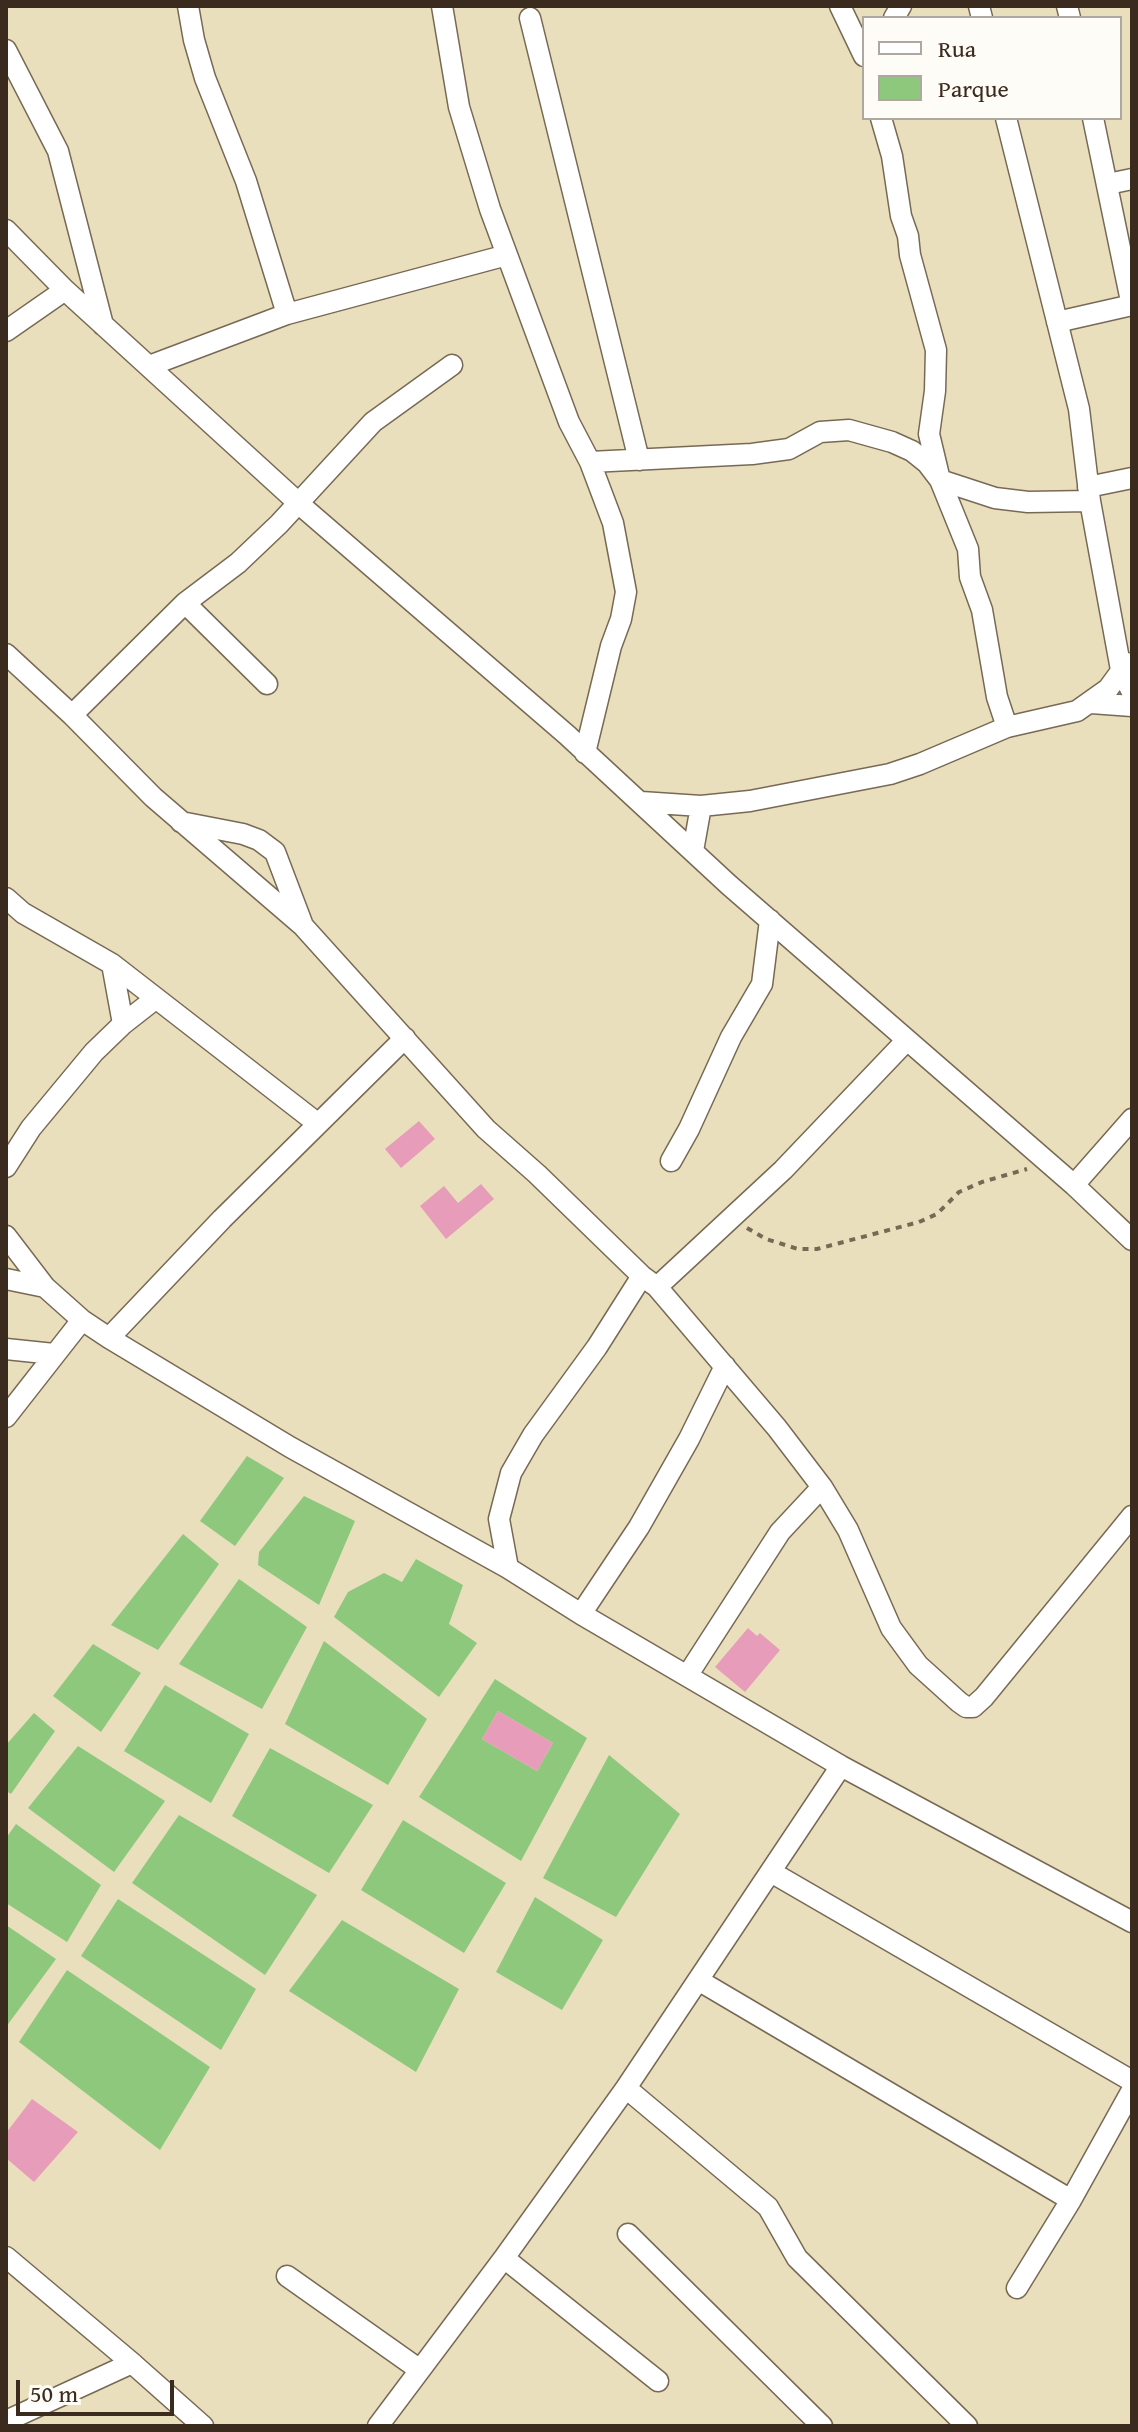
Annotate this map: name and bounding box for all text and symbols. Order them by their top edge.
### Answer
legend [862,16,1122,120]
text: Rua [938,31,976,66]
text: Parque [938,71,1009,106]
scale bar [20,2364,178,2414]
text: 50 m [30,2376,78,2411]

